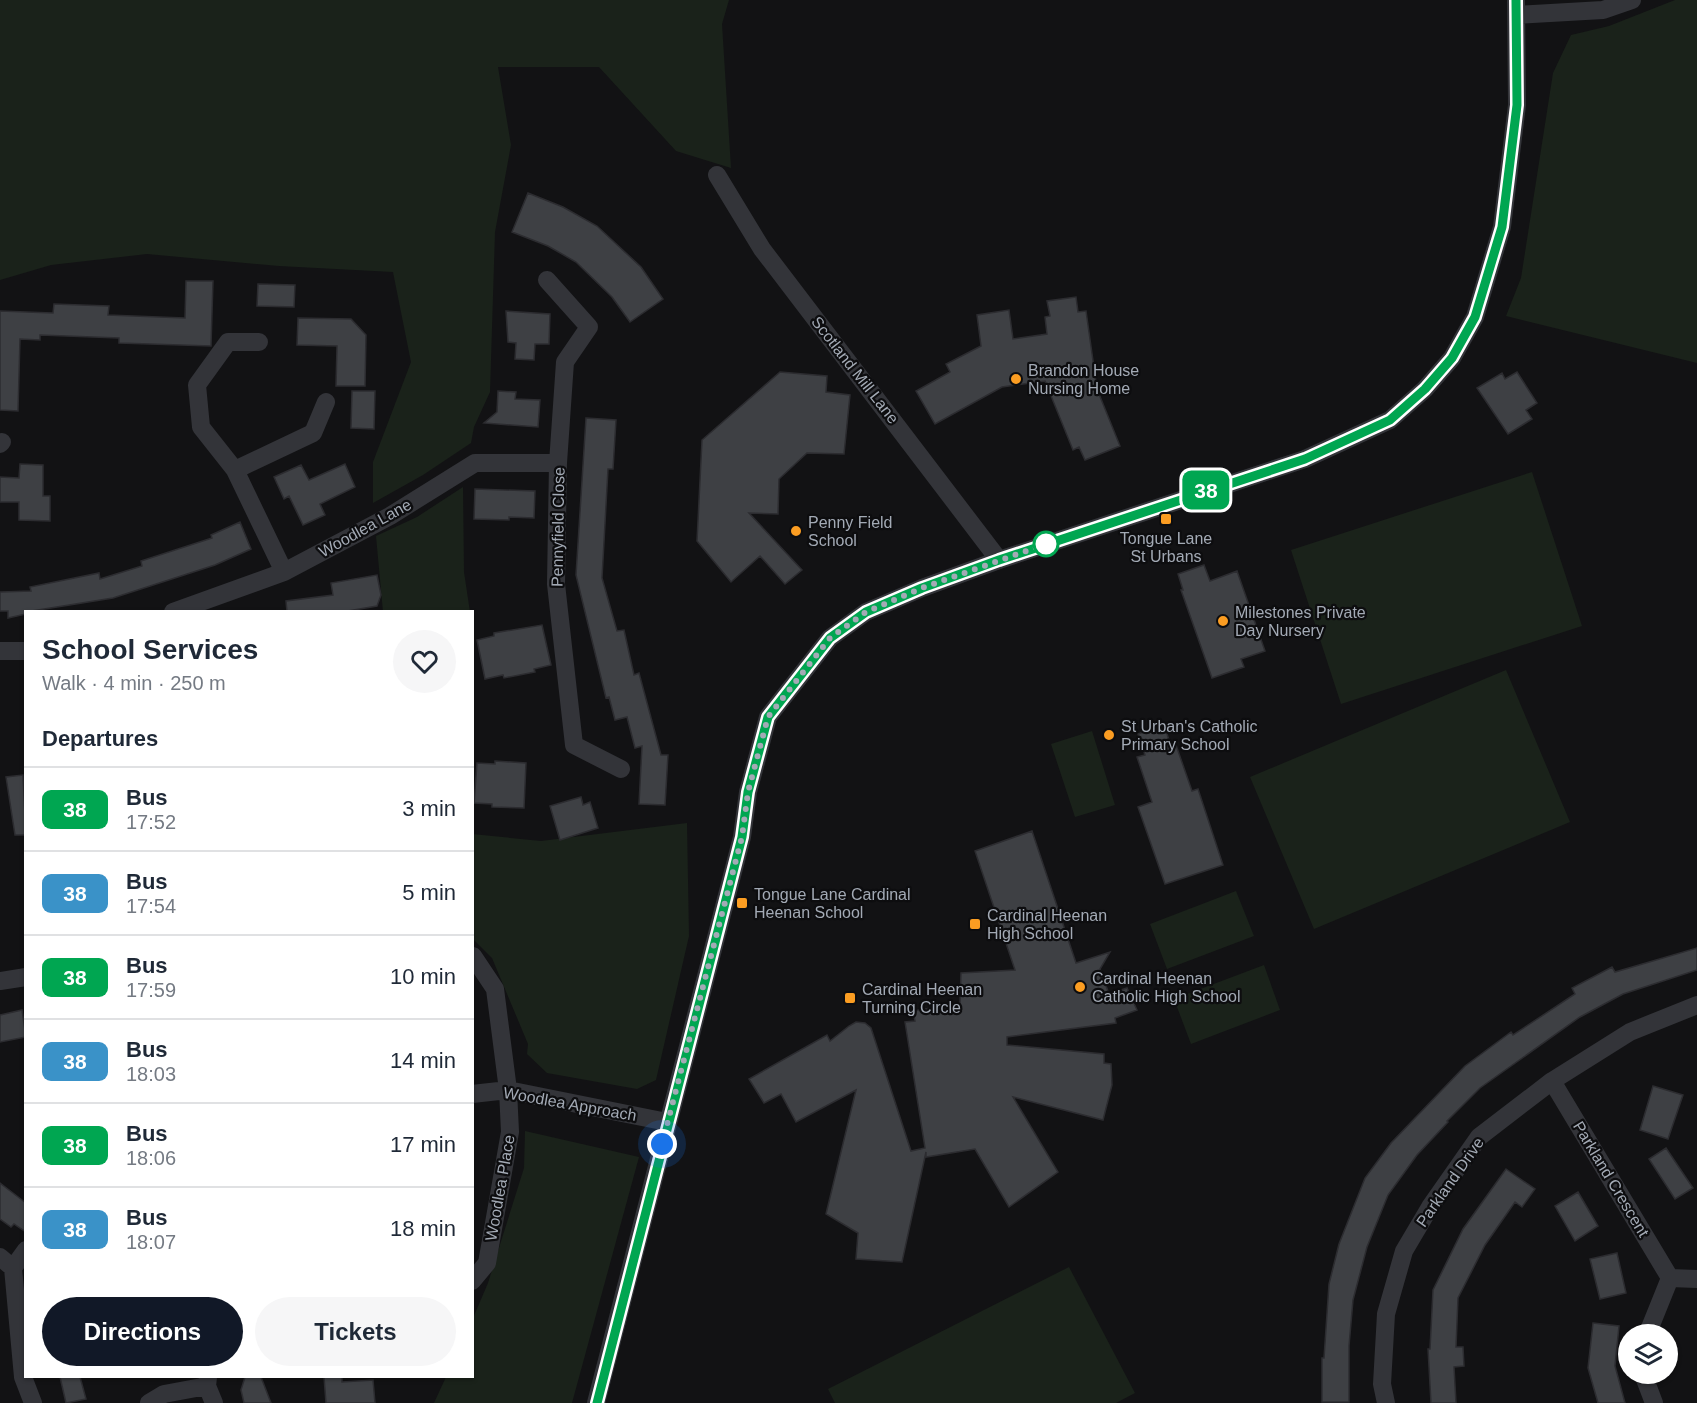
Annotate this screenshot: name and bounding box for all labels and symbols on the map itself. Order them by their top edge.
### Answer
street label: Scotland Mill Lane [808,313,902,427]
place label: Brandon House Nursing Home [1028,362,1139,397]
marker: Brandon House Nursing Home [1009,372,1023,386]
street label: Pennyfield Close [548,467,568,587]
line badge: 38 [1179,470,1233,510]
street label: Woodlea Lane [316,496,414,560]
marker: Tongue Lane St Urbans [1159,512,1173,526]
place label: Penny Field School [808,514,893,549]
marker: Penny Field School [789,524,803,538]
place label: Tongue Lane St Urbans [1120,530,1212,565]
unlabelled marker [1033,531,1059,557]
place label: Milestones Private Day Nursery [1235,604,1366,639]
marker: Milestones Private Day Nursery [1216,614,1230,628]
place label: St Urban's Catholic Primary School [1121,718,1257,753]
marker: St Urban's Catholic Primary School [1102,728,1116,742]
place label: Tongue Lane Cardinal Heenan School [754,886,911,921]
marker: Tongue Lane Cardinal Heenan School [735,896,749,910]
place label: Cardinal Heenan High School [987,907,1107,942]
marker: Cardinal Heenan High School [968,917,982,931]
place label: Cardinal Heenan Catholic High School [1092,970,1241,1005]
marker: Cardinal Heenan Catholic High School [1073,980,1087,994]
place label: Cardinal Heenan Turning Circle [862,981,982,1016]
marker: Cardinal Heenan Turning Circle [843,991,857,1005]
street label: Woodlea Approach [502,1084,638,1124]
street label: Parkland Crescent [1570,1118,1652,1240]
your location [647,1129,677,1159]
street label: Woodlea Place [482,1134,518,1242]
street label: Parkland Drive [1413,1134,1487,1230]

